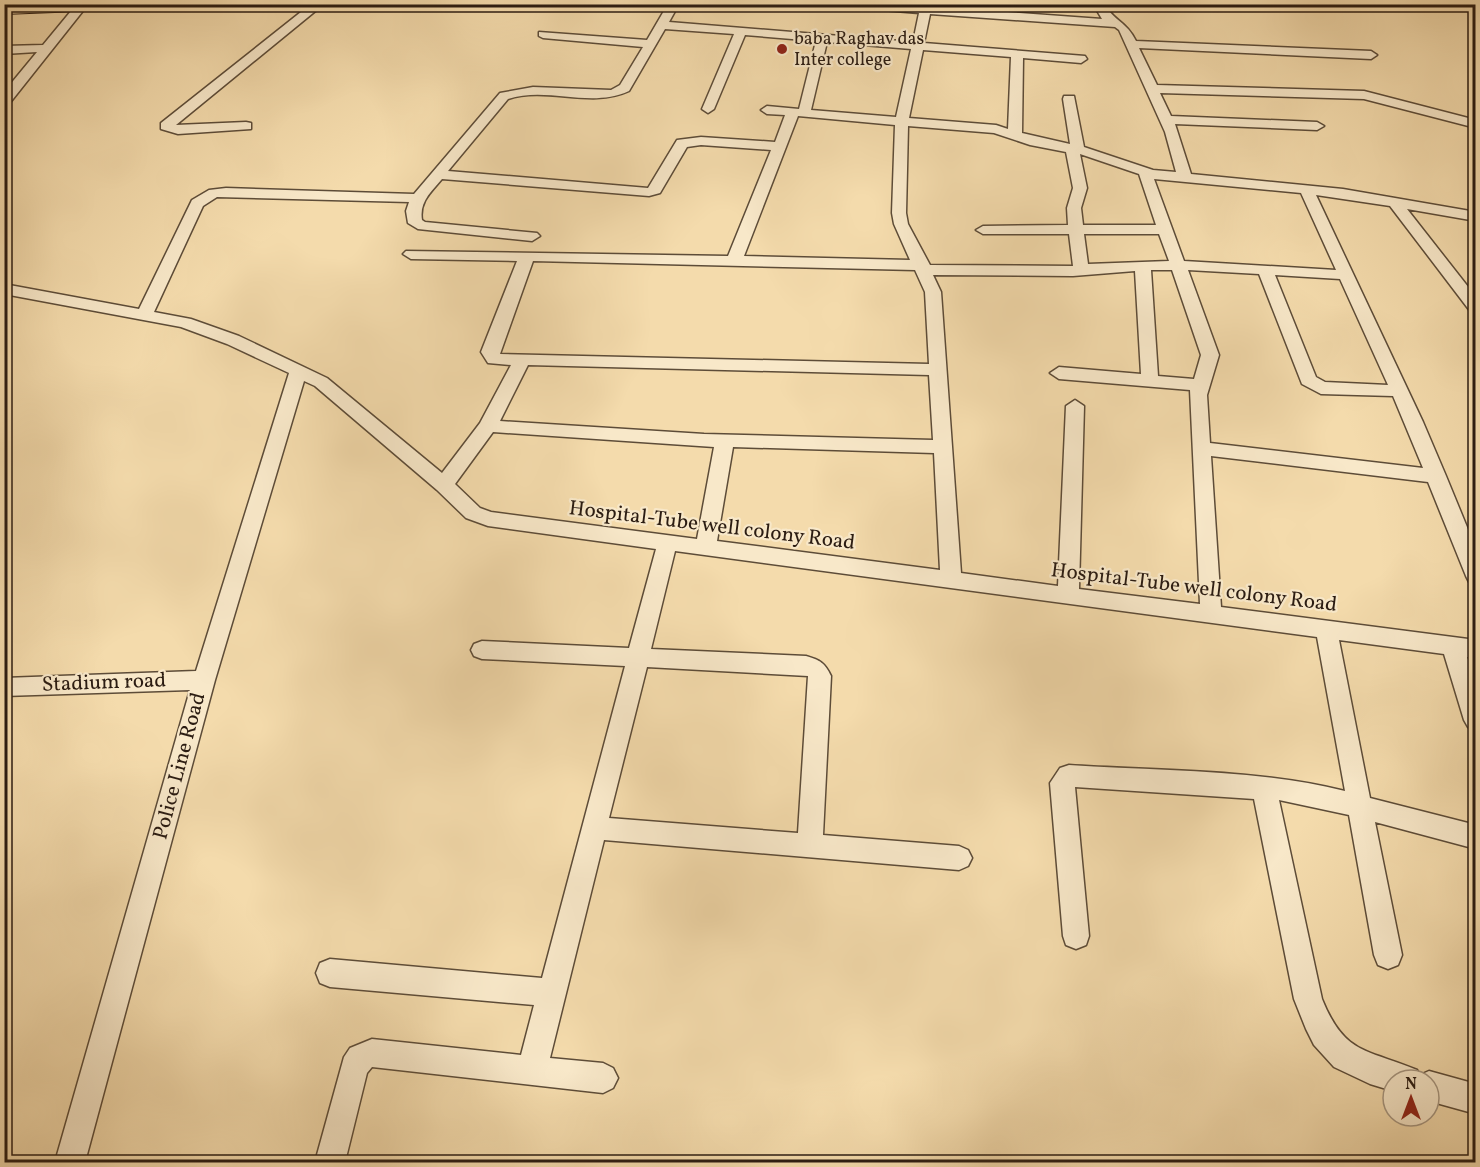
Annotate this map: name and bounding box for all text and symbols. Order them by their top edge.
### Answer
place label: baba Raghav das Inter college [794,27,924,73]
marker: baba Raghav das Inter college [775,42,789,56]
street label: Hospital-Tube well colony Road [567,494,857,558]
street label: Hospital-Tube well colony Road [1049,556,1339,620]
street label: Stadium road [41,666,167,700]
street label: Police Line Road [146,689,214,843]
north arrow [1381,1068,1441,1128]
text: N [1405,1074,1417,1096]

